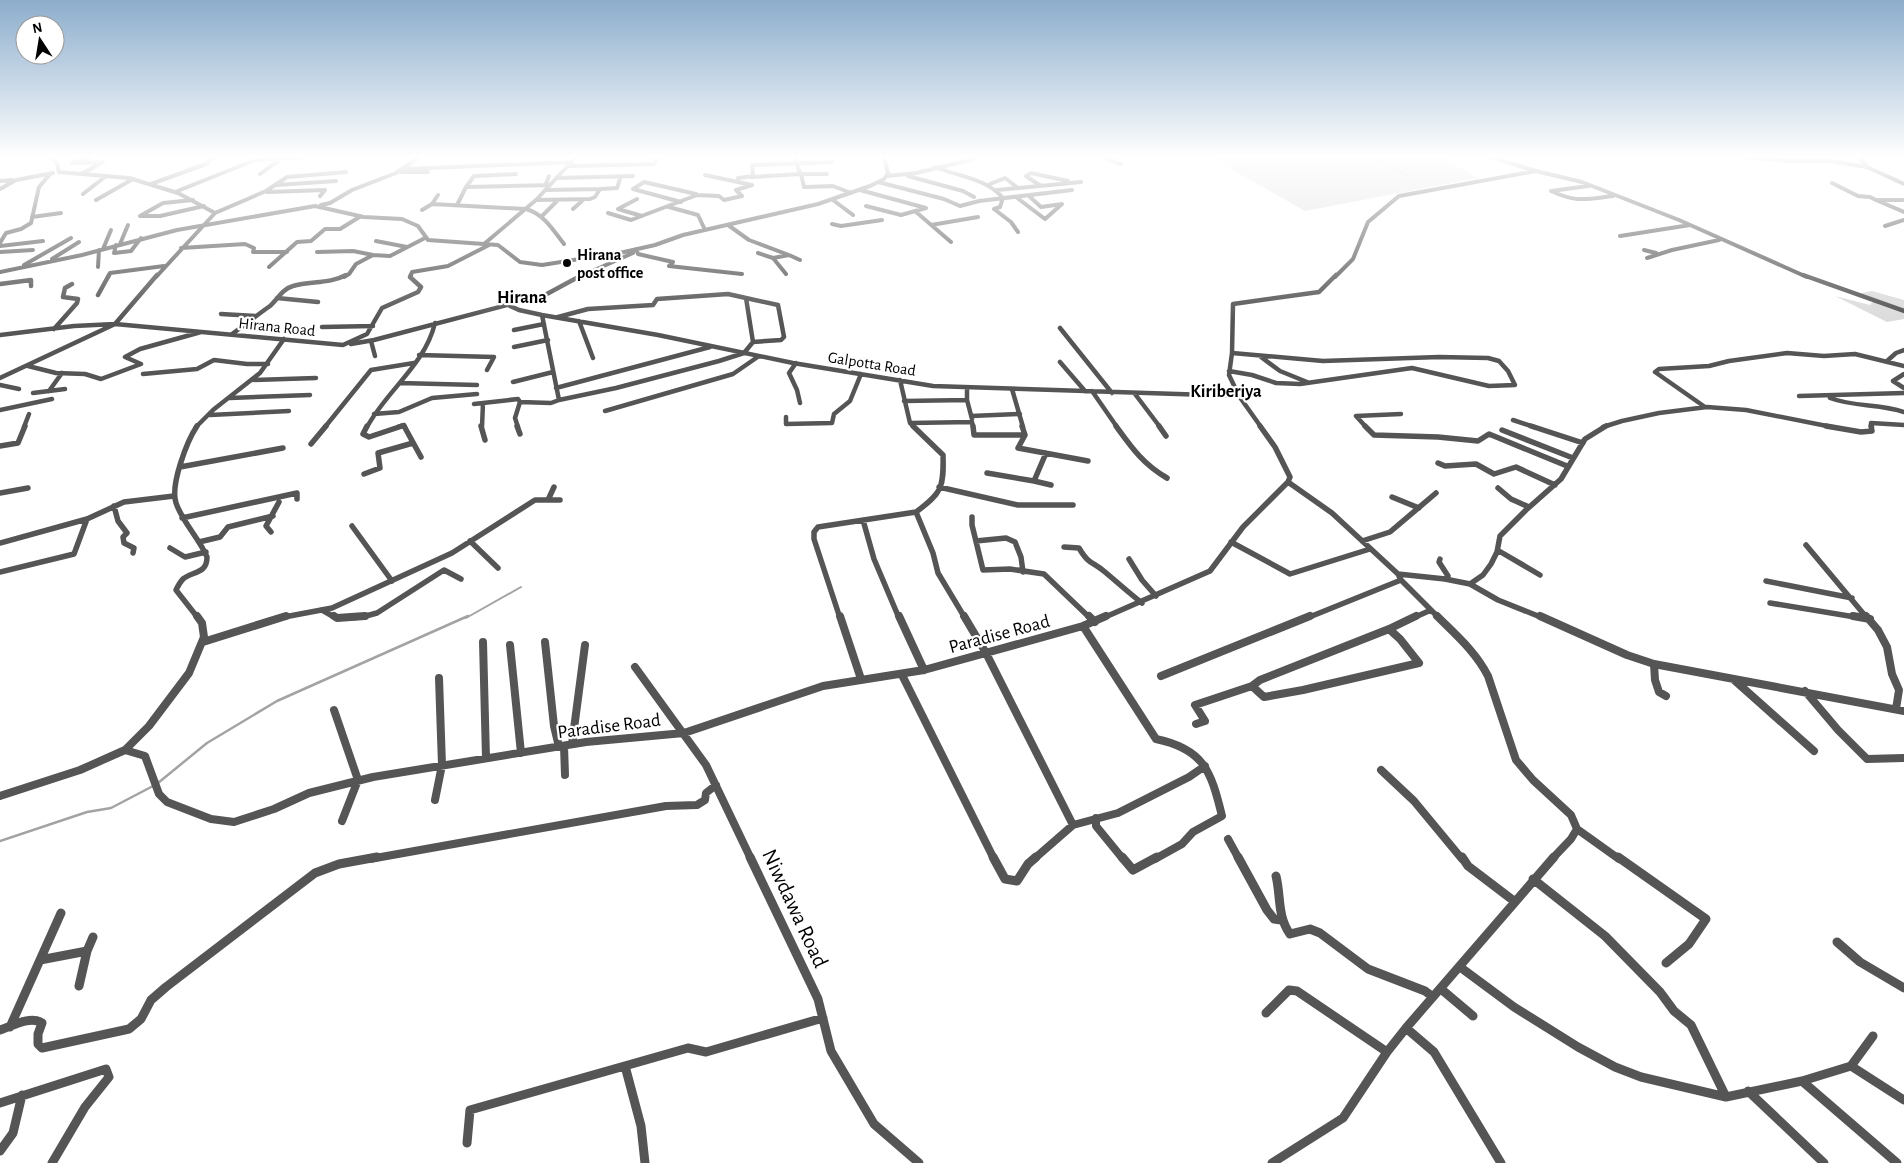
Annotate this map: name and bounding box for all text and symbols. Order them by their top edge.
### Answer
north arrow [15,15,65,65]
text: N [31,20,44,36]
place label: Hirana post office [577,247,644,281]
marker: Hirana post office [561,257,573,269]
district label: Hirana [497,289,547,307]
street label: Hirana Road [238,315,316,339]
street label: Galpotta Road [827,349,917,379]
district label: Kiriberiya [1190,383,1262,401]
street label: Paradise Road [947,612,1052,657]
street label: Paradise Road [556,711,662,742]
street label: Niwdawa Road [758,846,832,971]

